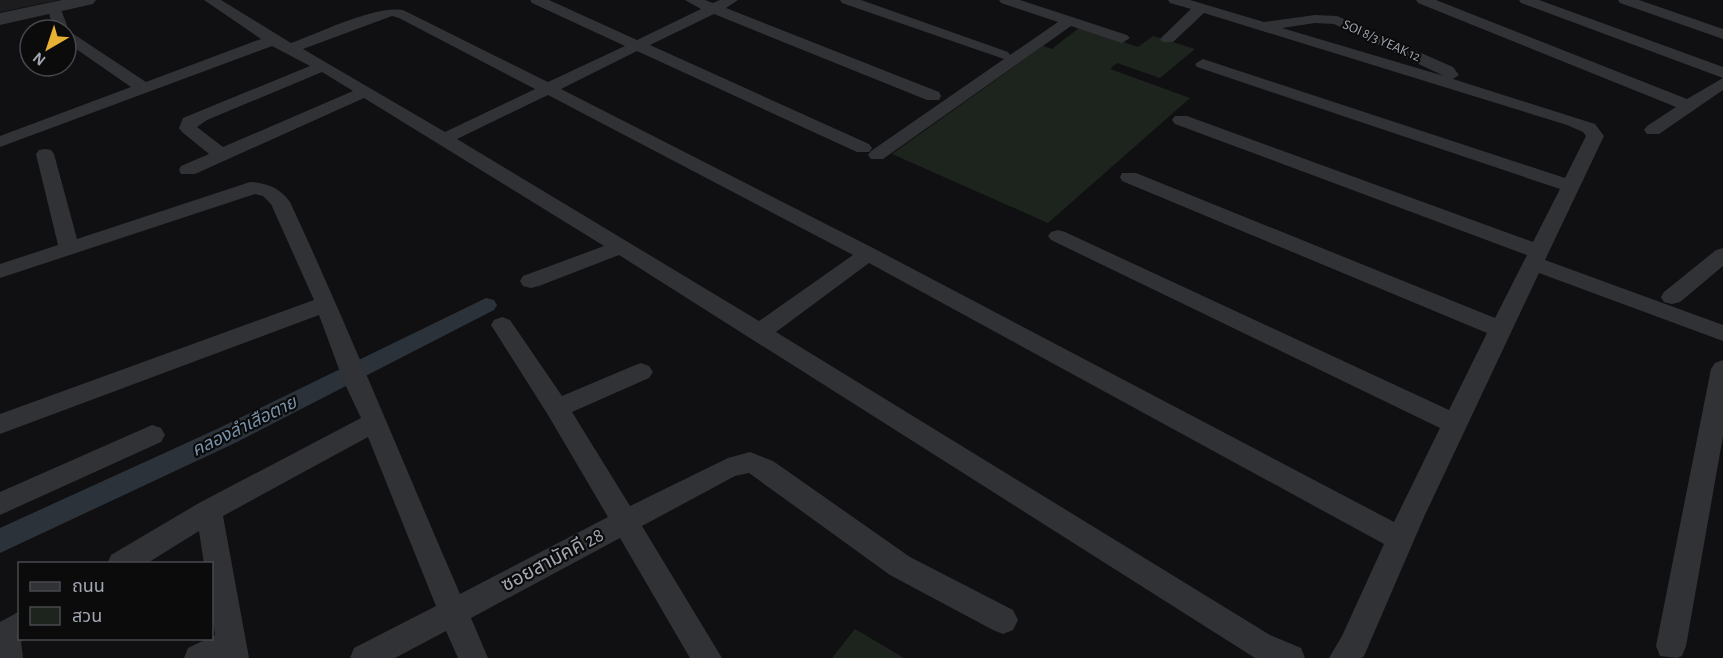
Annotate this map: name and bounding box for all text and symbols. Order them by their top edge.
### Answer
street label: SOI 8/3 YEAK 12 [1341,17,1423,64]
north arrow [18,18,78,78]
text: N [30,49,49,69]
water label: คลองลำเสือตาย [189,392,301,460]
street label: ซอยสามัคคี 28 [498,525,607,595]
legend [18,562,213,640]
text: ถนน [72,578,105,596]
text: สวน [72,608,102,626]

